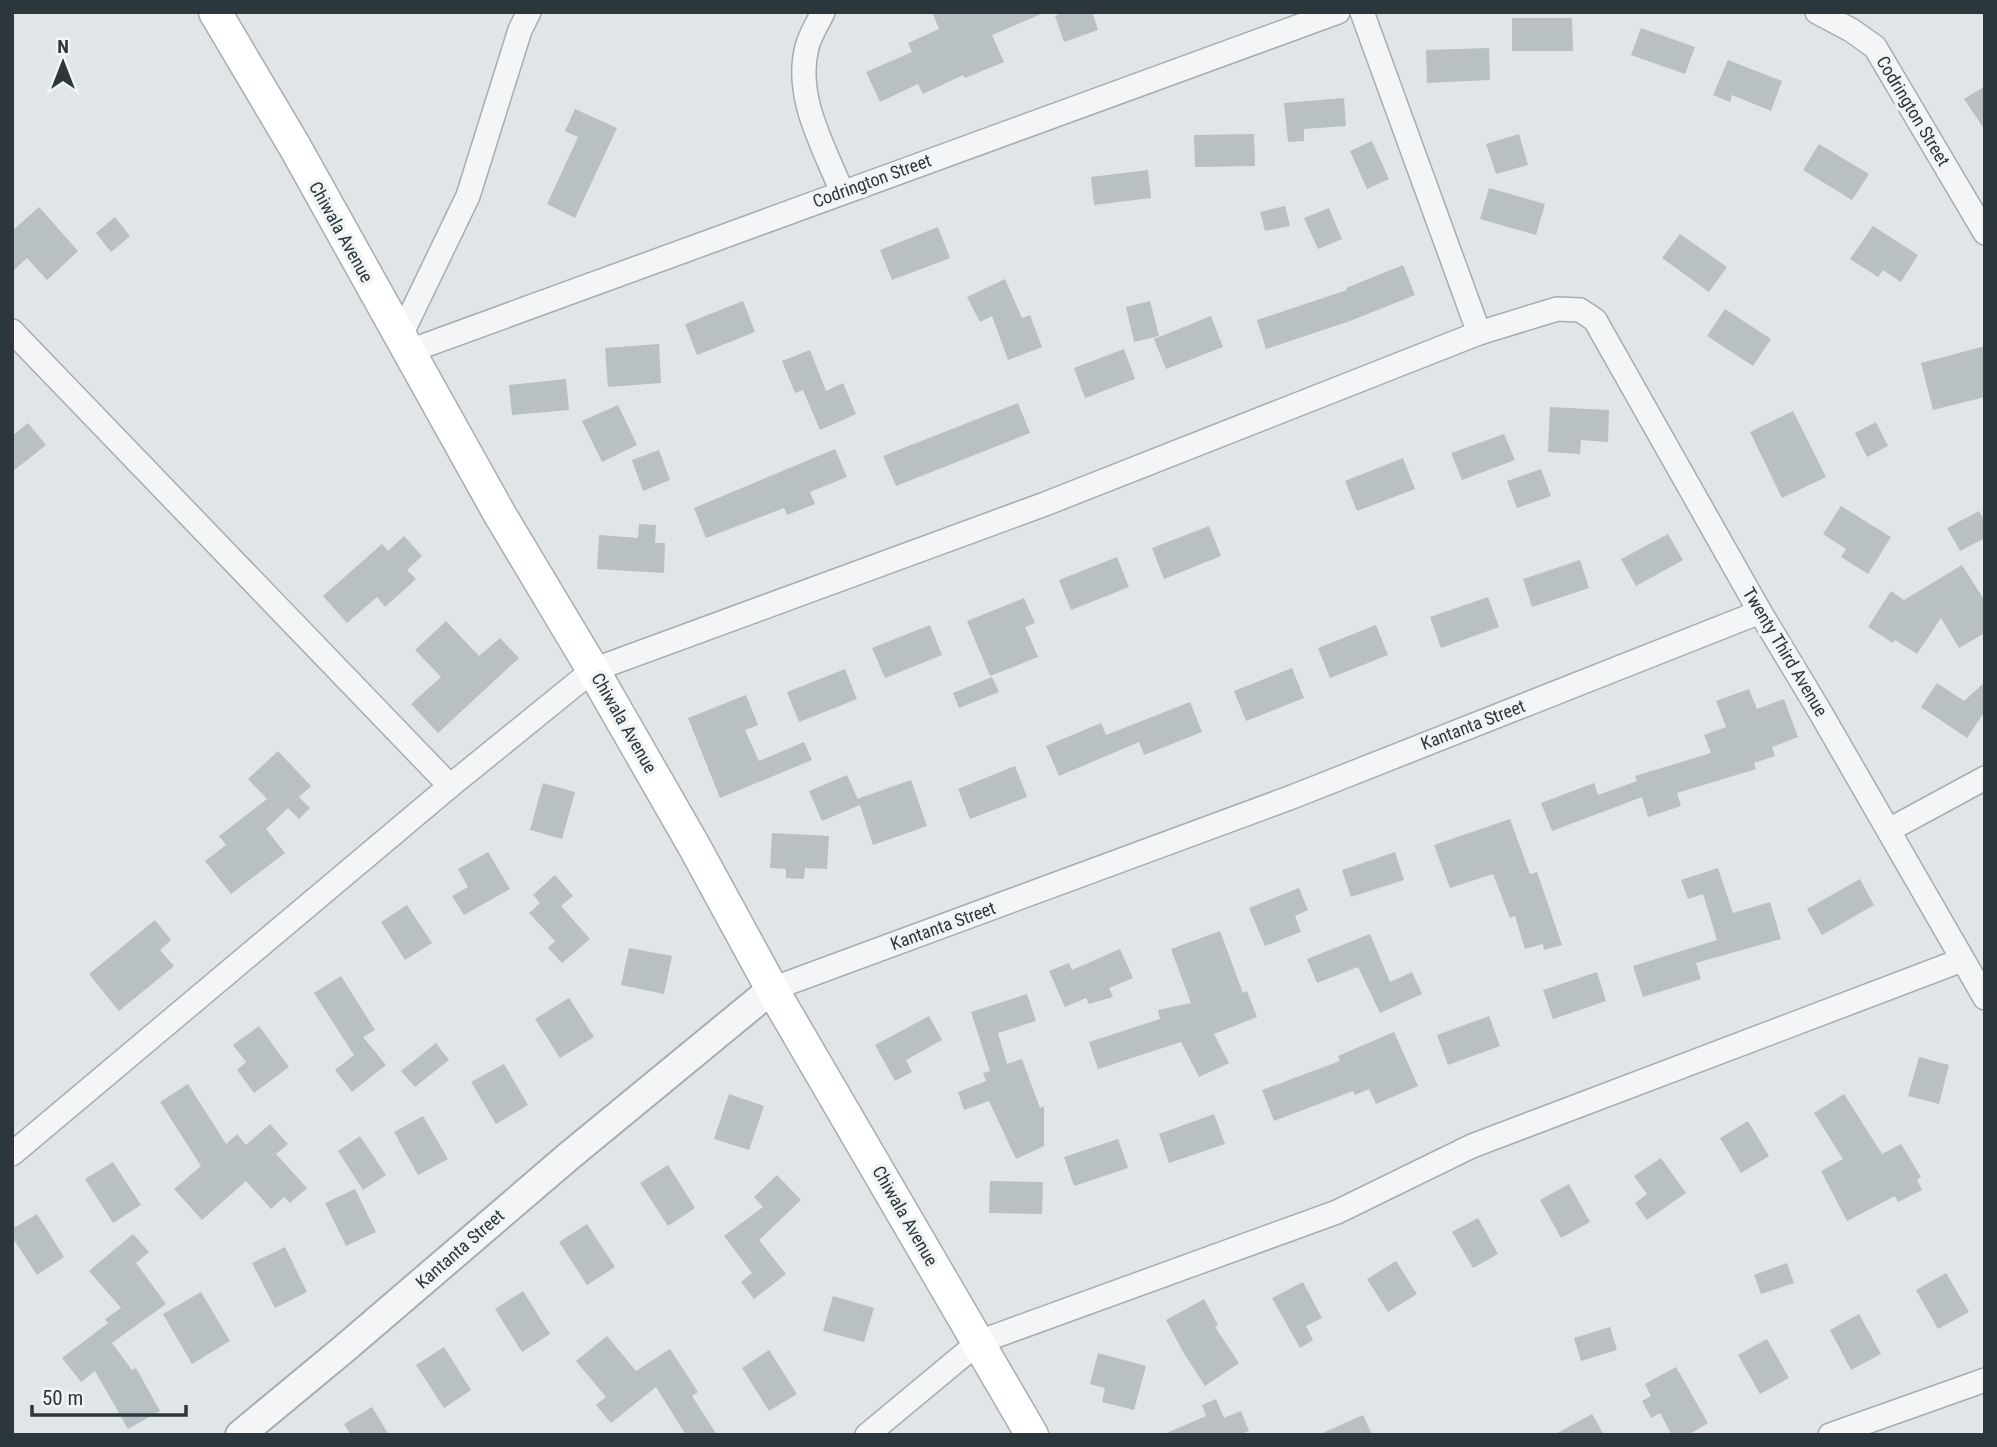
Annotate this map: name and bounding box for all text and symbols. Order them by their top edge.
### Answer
north arrow [28,28,98,98]
text: N [57,35,69,58]
street label: Codrington Street [1872,52,1955,170]
street label: Codrington Street [810,149,934,212]
street label: Chiwala Avenue [305,178,378,286]
street label: Twenty Third Avenue [1739,583,1832,720]
street label: Chiwala Avenue [587,669,662,777]
street label: Kantanta Street [1418,695,1528,754]
street label: Kantanta Street [888,897,998,954]
street label: Chiwala Avenue [868,1162,943,1270]
street label: Kantanta Street [411,1205,508,1293]
scale bar [32,1374,186,1418]
text: 50 m [42,1386,83,1410]

